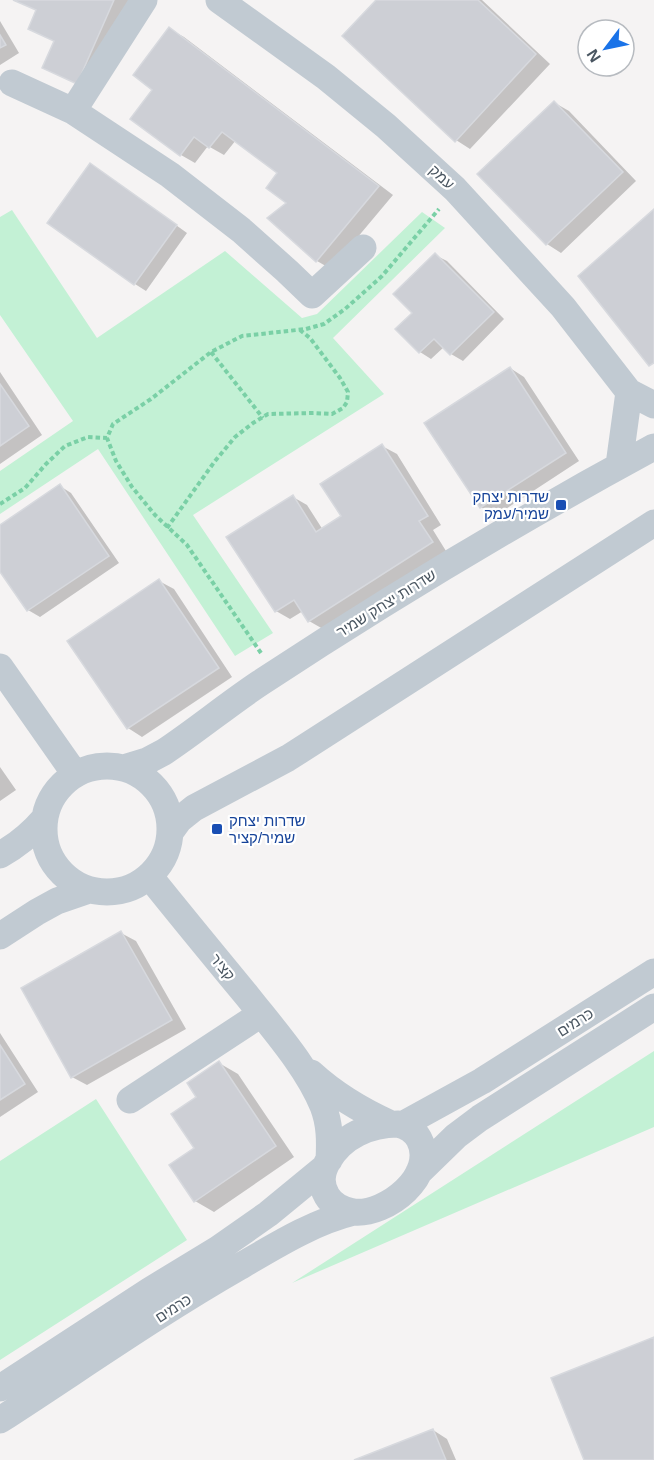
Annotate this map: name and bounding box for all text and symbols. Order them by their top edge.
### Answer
north arrow [576,18,636,78]
text: N [583,46,604,65]
street label: עמק [426,161,458,193]
place label: שדרות יצחק שמיר/עמק [473,488,549,522]
marker: שדרות יצחק שמיר/עמק [554,498,568,512]
street label: שדרות יצחק שמיר [333,566,439,640]
place label: שדרות יצחק שמיר/קציר [229,812,306,846]
marker: שדרות יצחק שמיר/קציר [210,822,224,836]
street label: קציר [207,950,239,984]
street label: כרמים [554,1004,596,1040]
street label: כרמים [152,1290,194,1326]

